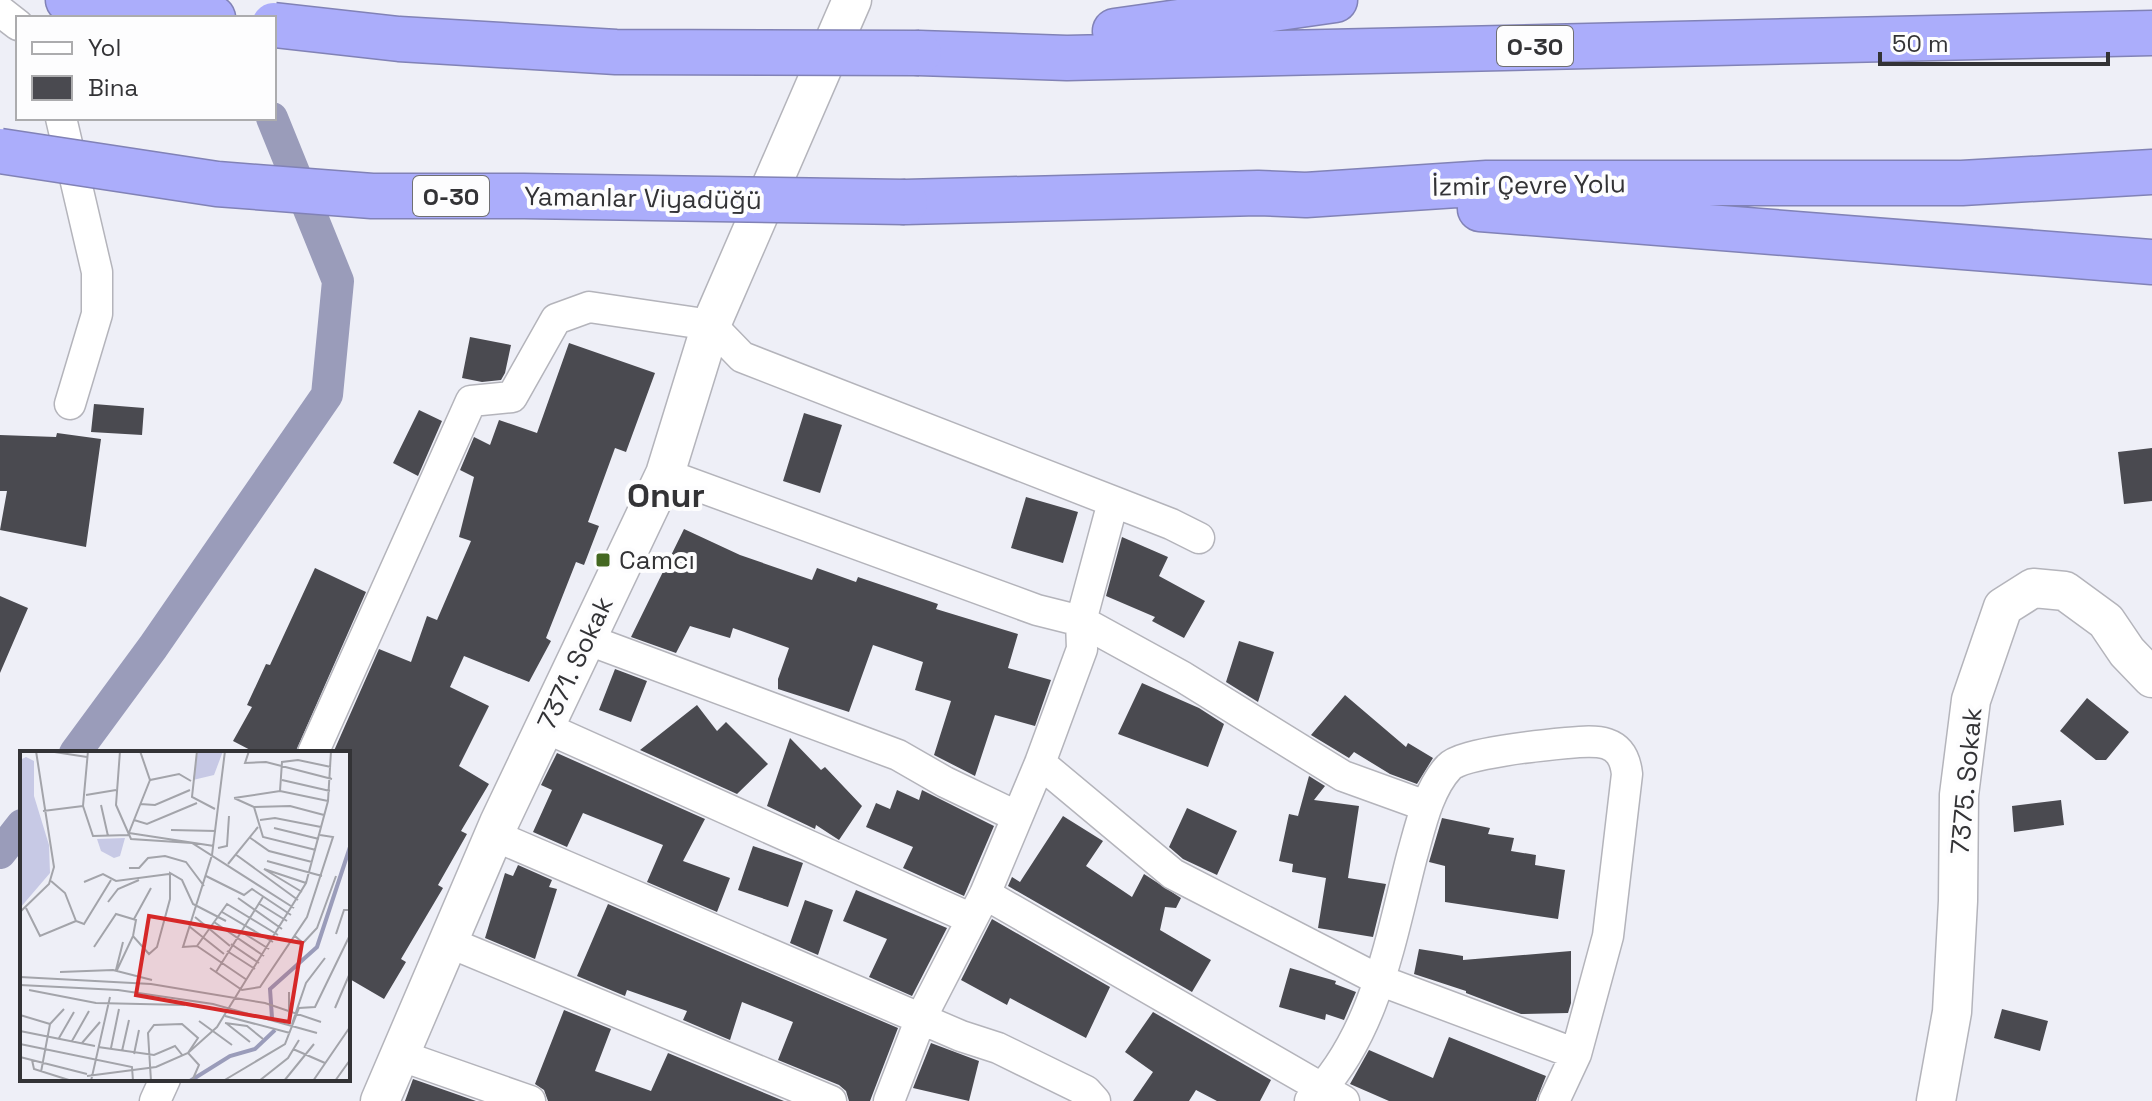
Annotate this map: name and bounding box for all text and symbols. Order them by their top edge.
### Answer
legend [16,16,276,120]
scale bar [1880,16,2108,66]
road number: O-30 [1497,26,1573,66]
text: 50 m [1892,28,1949,59]
text: Yol [88,32,121,63]
text: Bina [88,72,138,103]
street label: İzmir Çevre Yolu [1432,166,1626,204]
road number: O-30 [413,176,489,216]
street label: Yamanlar Viyadüğü [524,179,762,217]
district label: Onur [627,474,705,517]
place label: Camcı [619,543,695,577]
marker: Camcı [594,551,612,569]
street label: 7371. Sokak [529,591,621,735]
street label: 7375. Sokak [1943,706,1989,856]
inset map [20,751,350,1081]

